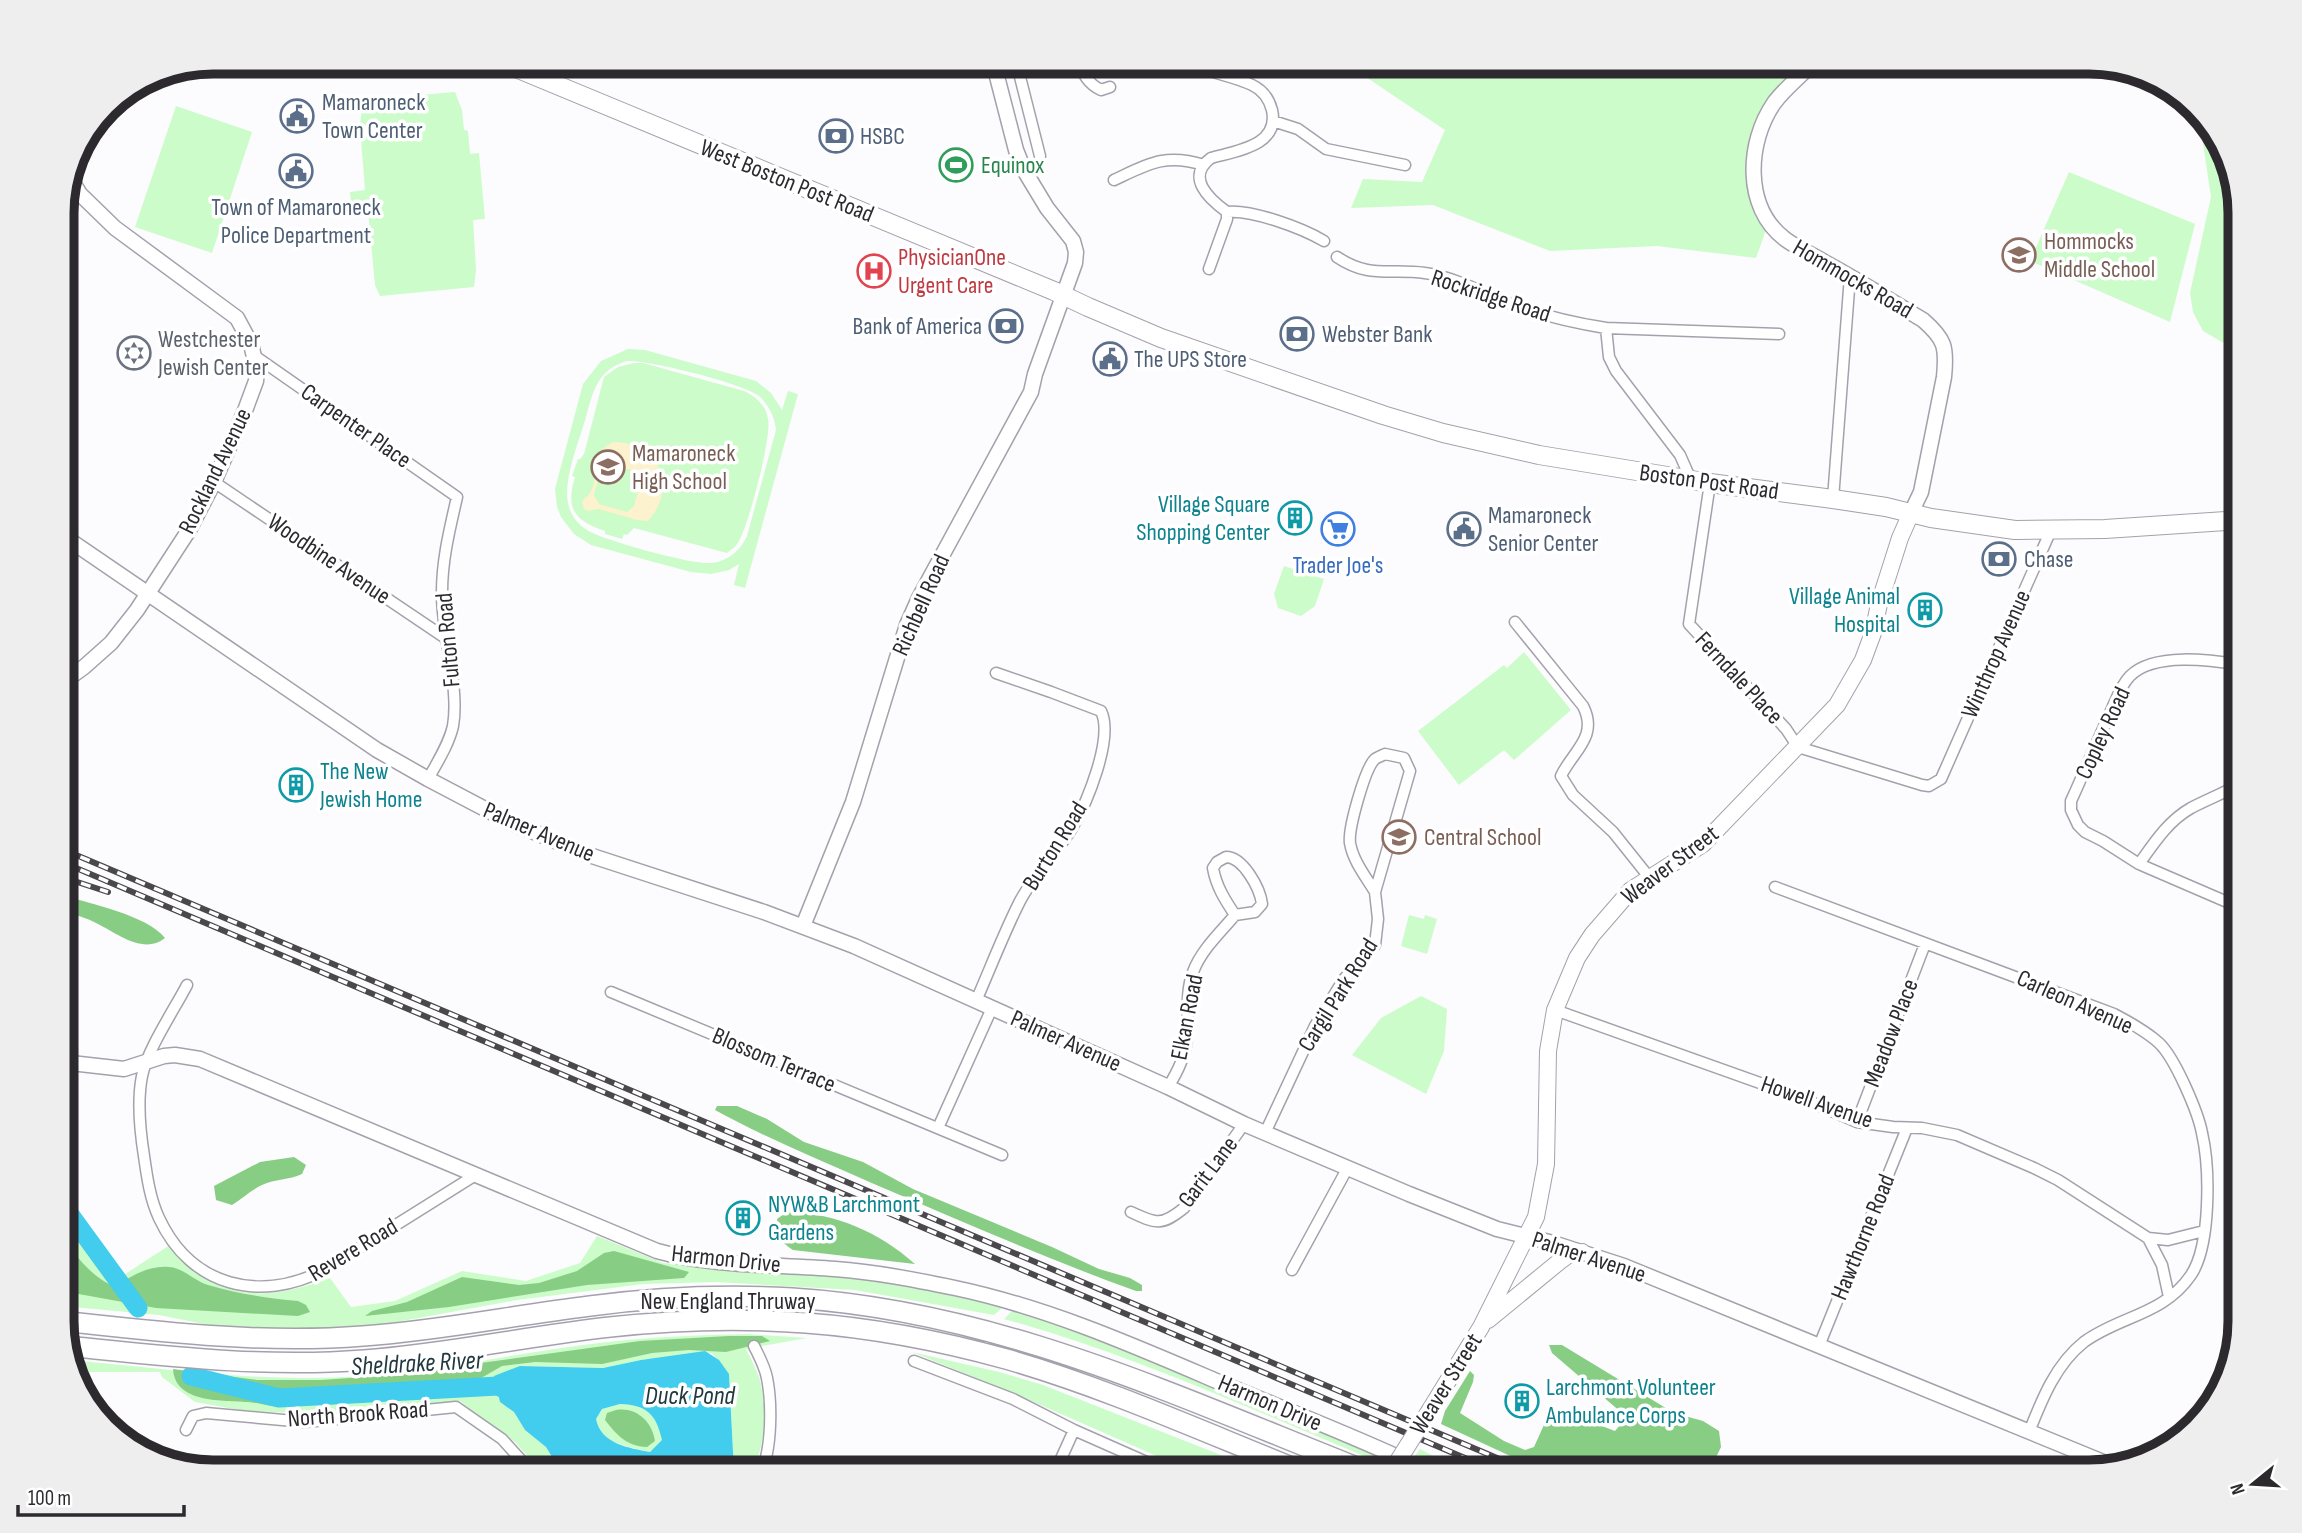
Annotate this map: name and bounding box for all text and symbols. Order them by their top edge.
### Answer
place label: Mamaroneck Town Center [322,88,425,145]
public building icon: Mamaroneck Town Center [278,97,316,135]
bank icon: HSBC [817,117,855,155]
place label: HSBC [860,122,905,151]
street label: West Boston Post Road [696,133,878,229]
sports icon: Equinox [937,146,975,184]
place label: Equinox [981,151,1044,180]
public building icon: Town of Mamaroneck Police Department [277,152,315,190]
place label: Town of Mamaroneck Police Department [211,193,381,250]
place label: Hommocks Middle School [2044,227,2155,284]
street label: Hommocks Road [1788,233,1918,325]
school or university icon: Hommocks Middle School [2000,236,2038,274]
place label: PhysicianOne Urgent Care [898,243,1006,300]
hospital icon: PhysicianOne Urgent Care [855,252,893,290]
street label: Rockridge Road [1428,263,1554,329]
bank icon: Bank of America [987,307,1025,345]
place label: Bank of America [852,312,982,341]
bank icon: Webster Bank [1278,315,1316,353]
place label: Webster Bank [1322,320,1432,349]
place label: Westchester Jewish Center [157,325,268,382]
synagogue icon: Westchester Jewish Center [115,334,153,372]
public building icon: The UPS Store [1091,340,1129,378]
place label: The UPS Store [1134,345,1247,374]
street label: Carpenter Place [295,377,417,475]
street label: Rockland Avenue [172,404,258,538]
place label: Mamaroneck High School [632,439,735,496]
school or university icon: Mamaroneck High School [589,448,627,486]
street label: Boston Post Road [1638,458,1780,506]
place label: Village Square Shopping Center [1136,490,1270,547]
building icon: Village Square Shopping Center [1276,499,1314,537]
place label: Mamaroneck Senior Center [1488,501,1599,558]
street label: Woodbine Avenue [262,507,396,611]
supermarket icon: Trader Joe's [1319,510,1357,548]
public building icon: Mamaroneck Senior Center [1445,510,1483,548]
bank icon: Chase [1980,540,2018,578]
place label: Chase [2024,545,2073,574]
street label: Richbell Road [886,550,956,660]
place label: Trader Joe's [1293,551,1383,580]
place label: Village Animal Hospital [1789,582,1900,639]
street label: Winthrop Avenue [1955,586,2037,722]
building icon: Village Animal Hospital [1906,591,1944,629]
street label: Fulton Road [429,592,467,688]
street label: Ferndale Place [1689,626,1789,730]
street label: Copley Road [2069,682,2137,784]
place label: The New Jewish Home [319,757,422,814]
building icon: The New Jewish Home [277,766,315,804]
street label: Palmer Avenue [479,796,599,868]
street label: Burton Road [1016,796,1094,896]
school or university icon: Central School [1380,818,1418,856]
street label: Weaver Street [1616,819,1724,911]
place label: Central School [1424,823,1541,852]
street label: Cargil Park Road [1292,933,1384,1057]
street label: Carleon Avenue [2012,963,2138,1041]
street label: Elkan Road [1164,972,1210,1062]
street label: Meadow Place [1857,975,1925,1091]
street label: Palmer Avenue [1006,1004,1126,1078]
street label: Blossom Terrace [708,1021,840,1099]
street label: Howell Avenue [1757,1069,1877,1135]
street label: Garit Lane [1172,1131,1244,1213]
street label: Hawthorne Road [1825,1170,1901,1304]
place label: NYW&B Larchmont Gardens [768,1190,920,1247]
building icon: NYW&B Larchmont Gardens [724,1199,762,1237]
street label: Revere Road [303,1212,403,1288]
street label: Palmer Avenue [1528,1225,1650,1289]
street label: Harmon Drive [670,1239,782,1279]
street label: New England Thruway [641,1287,815,1316]
street label: Weaver Street [1403,1328,1489,1440]
water label: Sheldrake River [350,1345,485,1383]
street label: Harmon Drive [1214,1368,1326,1438]
place label: Larchmont Volunteer Ambulance Corps [1545,1373,1716,1430]
water label: Duck Pond [645,1381,736,1412]
building icon: Larchmont Volunteer Ambulance Corps [1503,1382,1541,1420]
street label: North Brook Road [287,1395,429,1433]
north arrow [2218,1449,2288,1519]
scale bar [18,1474,184,1518]
text: N [2226,1480,2251,1497]
text: 100 m [28,1486,71,1511]

